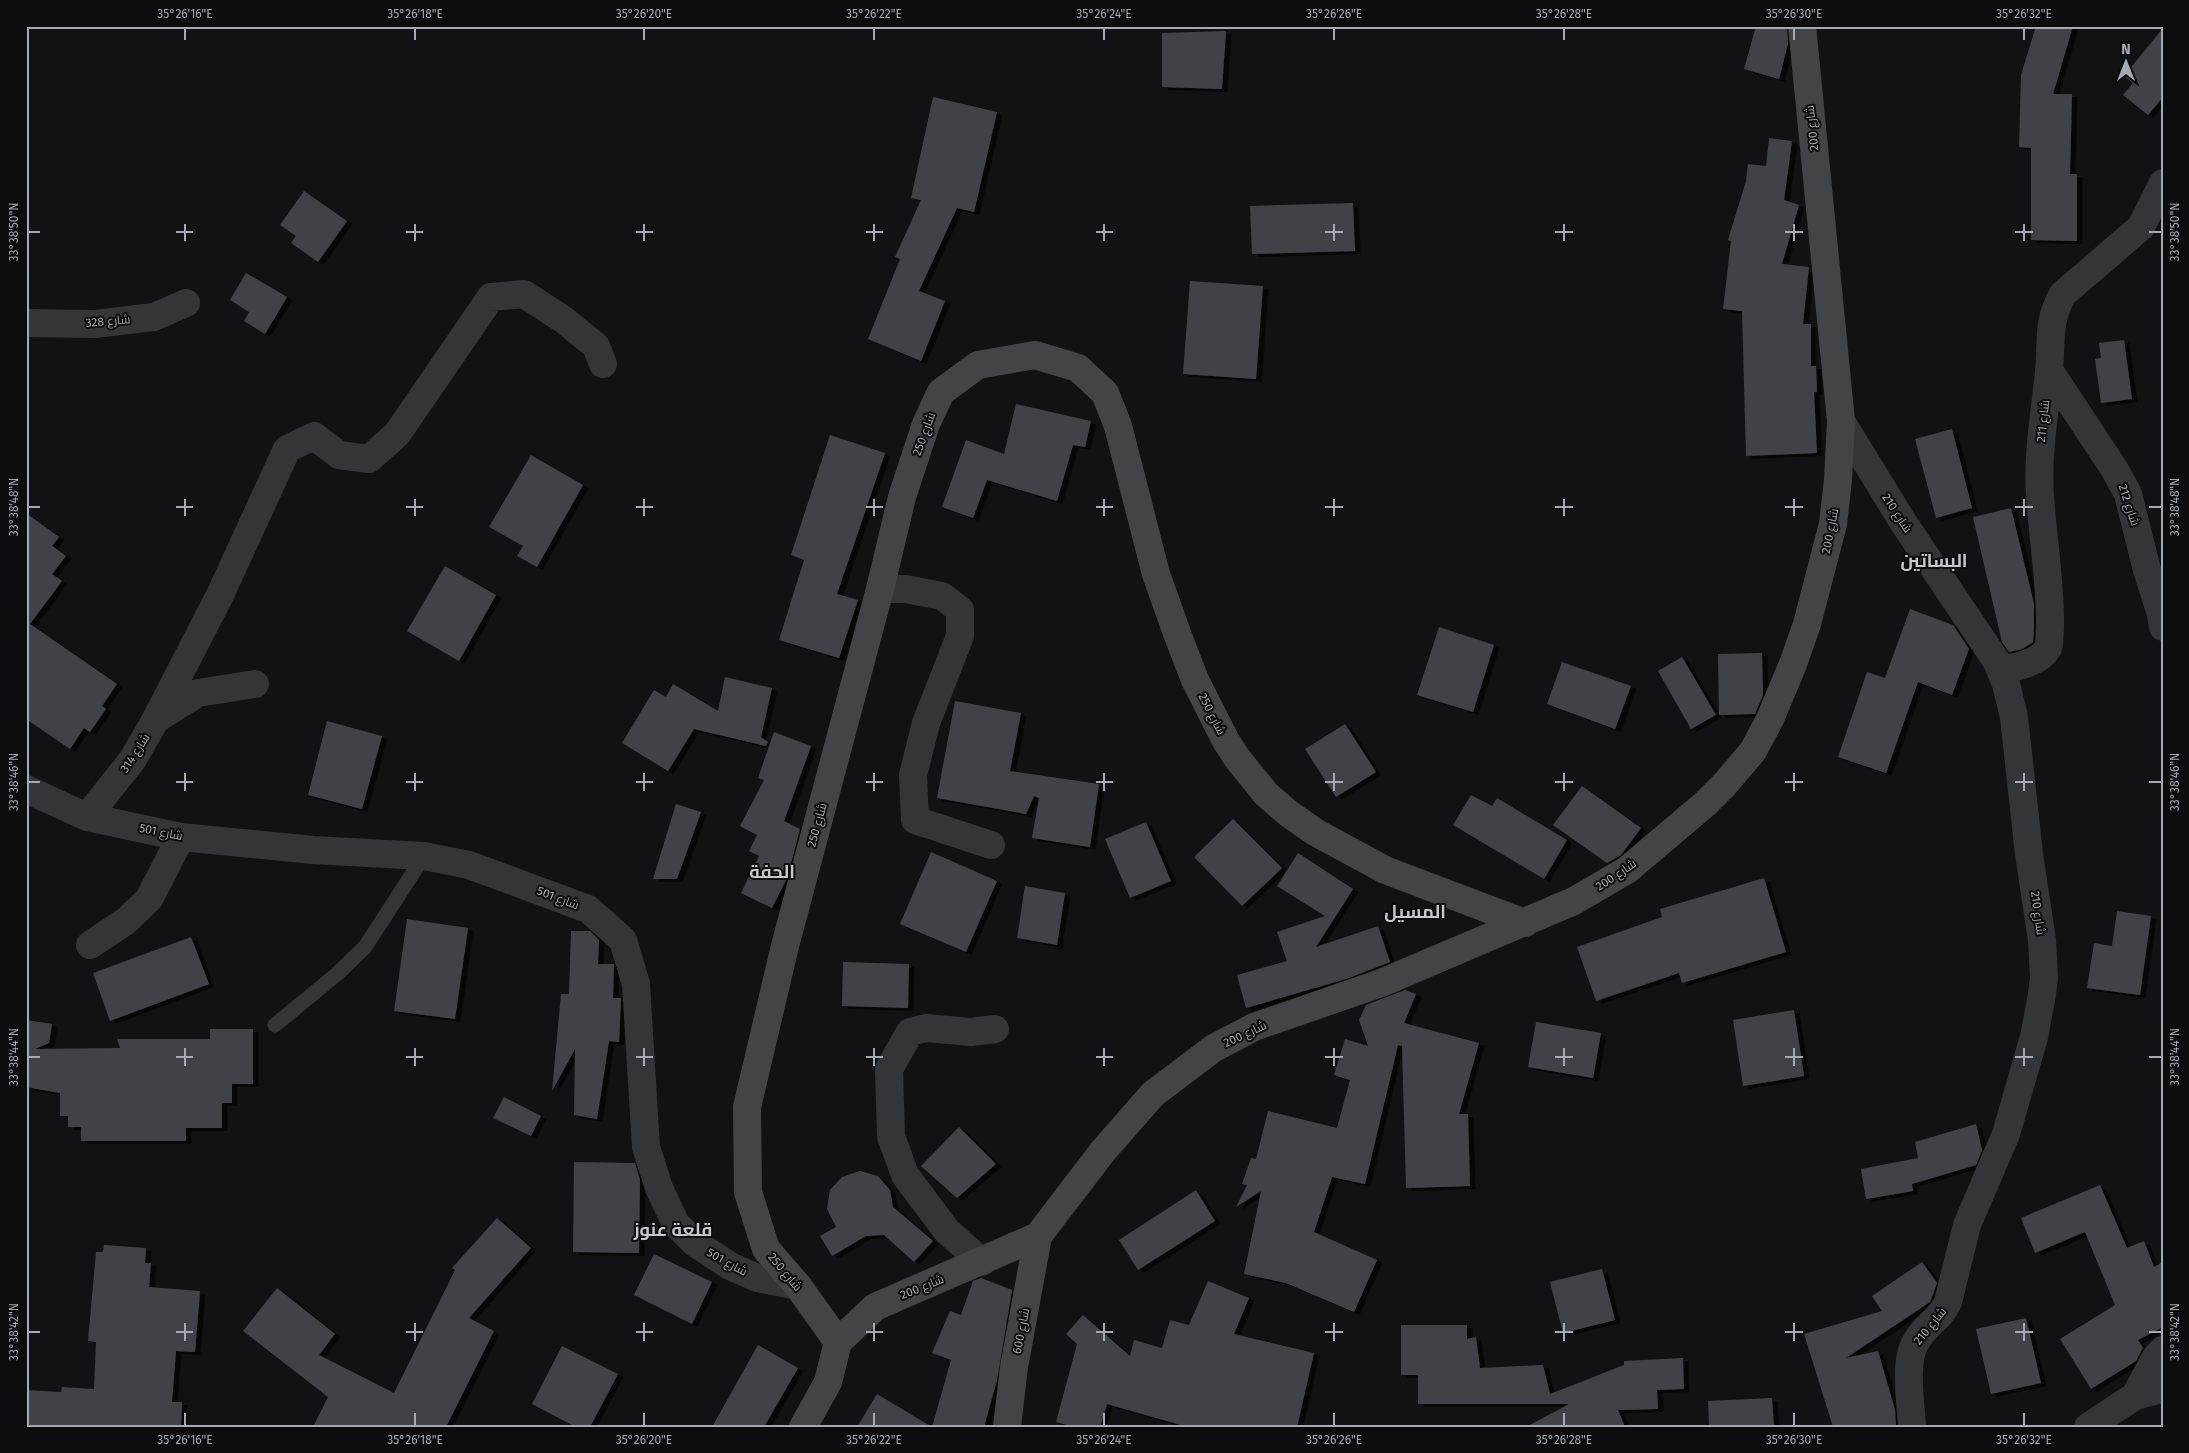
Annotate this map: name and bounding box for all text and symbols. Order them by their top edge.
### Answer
text: 35°26'16"E [157,7,213,21]
text: 35°26'18"E [387,7,443,21]
text: 35°26'20"E [616,7,672,21]
text: 35°26'22"E [846,7,902,21]
text: 35°26'24"E [1076,7,1132,21]
text: 35°26'26"E [1306,7,1362,21]
text: 35°26'28"E [1536,7,1592,21]
text: 35°26'30"E [1766,7,1822,21]
text: 35°26'32"E [1996,7,2052,21]
north arrow [2102,38,2152,88]
text: N [2121,41,2131,58]
street label: شارع 200 [1803,104,1822,151]
text: 33°38'50"N [7,203,21,261]
text: 33°38'50"N [2168,203,2182,261]
street label: شارع 328 [85,312,131,331]
street label: شارع 211 [2034,399,2053,443]
street label: شارع 250 [910,410,939,458]
text: 33°38'48"N [7,478,21,536]
text: 33°38'48"N [2168,478,2182,536]
street label: شارع 212 [2115,482,2142,528]
street label: شارع 210 [1878,491,1915,536]
street label: شارع 200 [1819,507,1842,555]
district label: البساتين [1901,550,1967,572]
street label: شارع 250 [1195,691,1229,738]
street label: شارع 314 [117,731,154,776]
text: 33°38'46"N [7,753,21,811]
text: 33°38'46"N [2168,753,2182,811]
street label: شارع 250 [804,801,831,849]
street label: شارع 501 [138,821,184,844]
street label: شارع 200 [1593,856,1640,894]
district label: الحفة [749,861,795,883]
street label: شارع 501 [535,884,581,913]
street label: شارع 210 [2027,890,2048,936]
district label: المسيل [1384,901,1446,923]
street label: شارع 200 [1221,1018,1269,1051]
text: 33°38'44"N [7,1028,21,1086]
text: 33°38'44"N [2168,1028,2182,1086]
district label: قلعة عنوز [633,1219,712,1241]
street label: شارع 501 [704,1245,750,1280]
street label: شارع 250 [764,1250,805,1294]
street label: شارع 200 [898,1272,946,1303]
text: 33°38'42"N [7,1303,21,1361]
text: 33°38'42"N [2168,1303,2182,1361]
street label: شارع 210 [1911,1304,1950,1348]
street label: شارع 600 [1010,1307,1033,1355]
text: 35°26'16"E [157,1433,213,1447]
text: 35°26'18"E [387,1433,443,1447]
text: 35°26'20"E [616,1433,672,1447]
text: 35°26'22"E [846,1433,902,1447]
text: 35°26'24"E [1076,1433,1132,1447]
text: 35°26'26"E [1306,1433,1362,1447]
text: 35°26'28"E [1536,1433,1592,1447]
text: 35°26'30"E [1766,1433,1822,1447]
text: 35°26'32"E [1996,1433,2052,1447]

